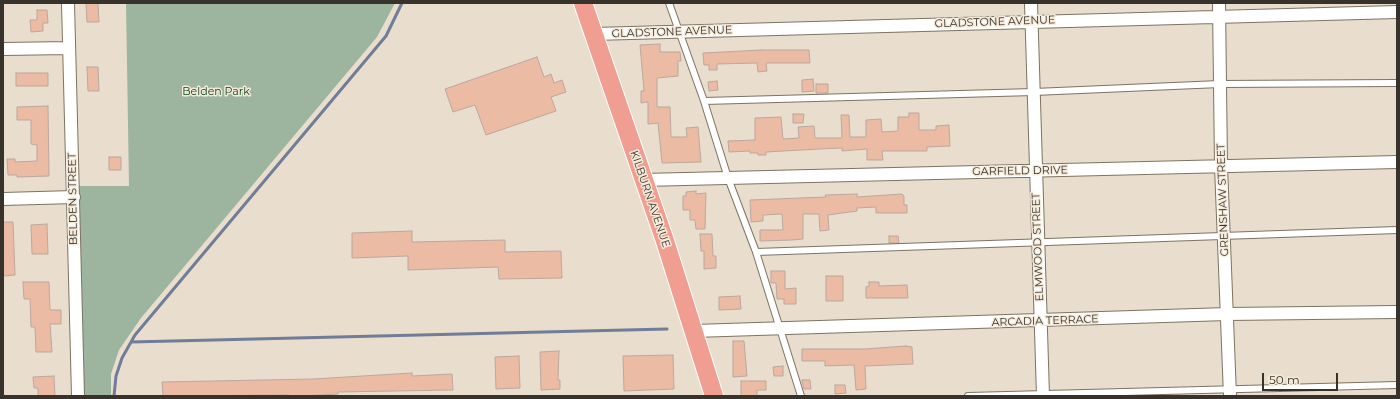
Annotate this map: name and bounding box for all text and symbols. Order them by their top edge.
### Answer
street label: GLADSTONE AVENUE [935,13,1055,31]
street label: GLADSTONE AVENUE [612,23,732,41]
park label: Belden Park [182,85,250,99]
street label: GRENSHAW STREET [1214,143,1232,257]
street label: KILBURN AVENUE [627,149,673,249]
street label: BELDEN STREET [66,153,80,245]
street label: GARFIELD DRIVE [972,164,1068,178]
street label: ELMWOOD STREET [1030,193,1046,301]
street label: ARCADIA TERRACE [991,313,1099,329]
scale bar [1264,365,1340,391]
text: 50 m [1269,372,1300,387]

